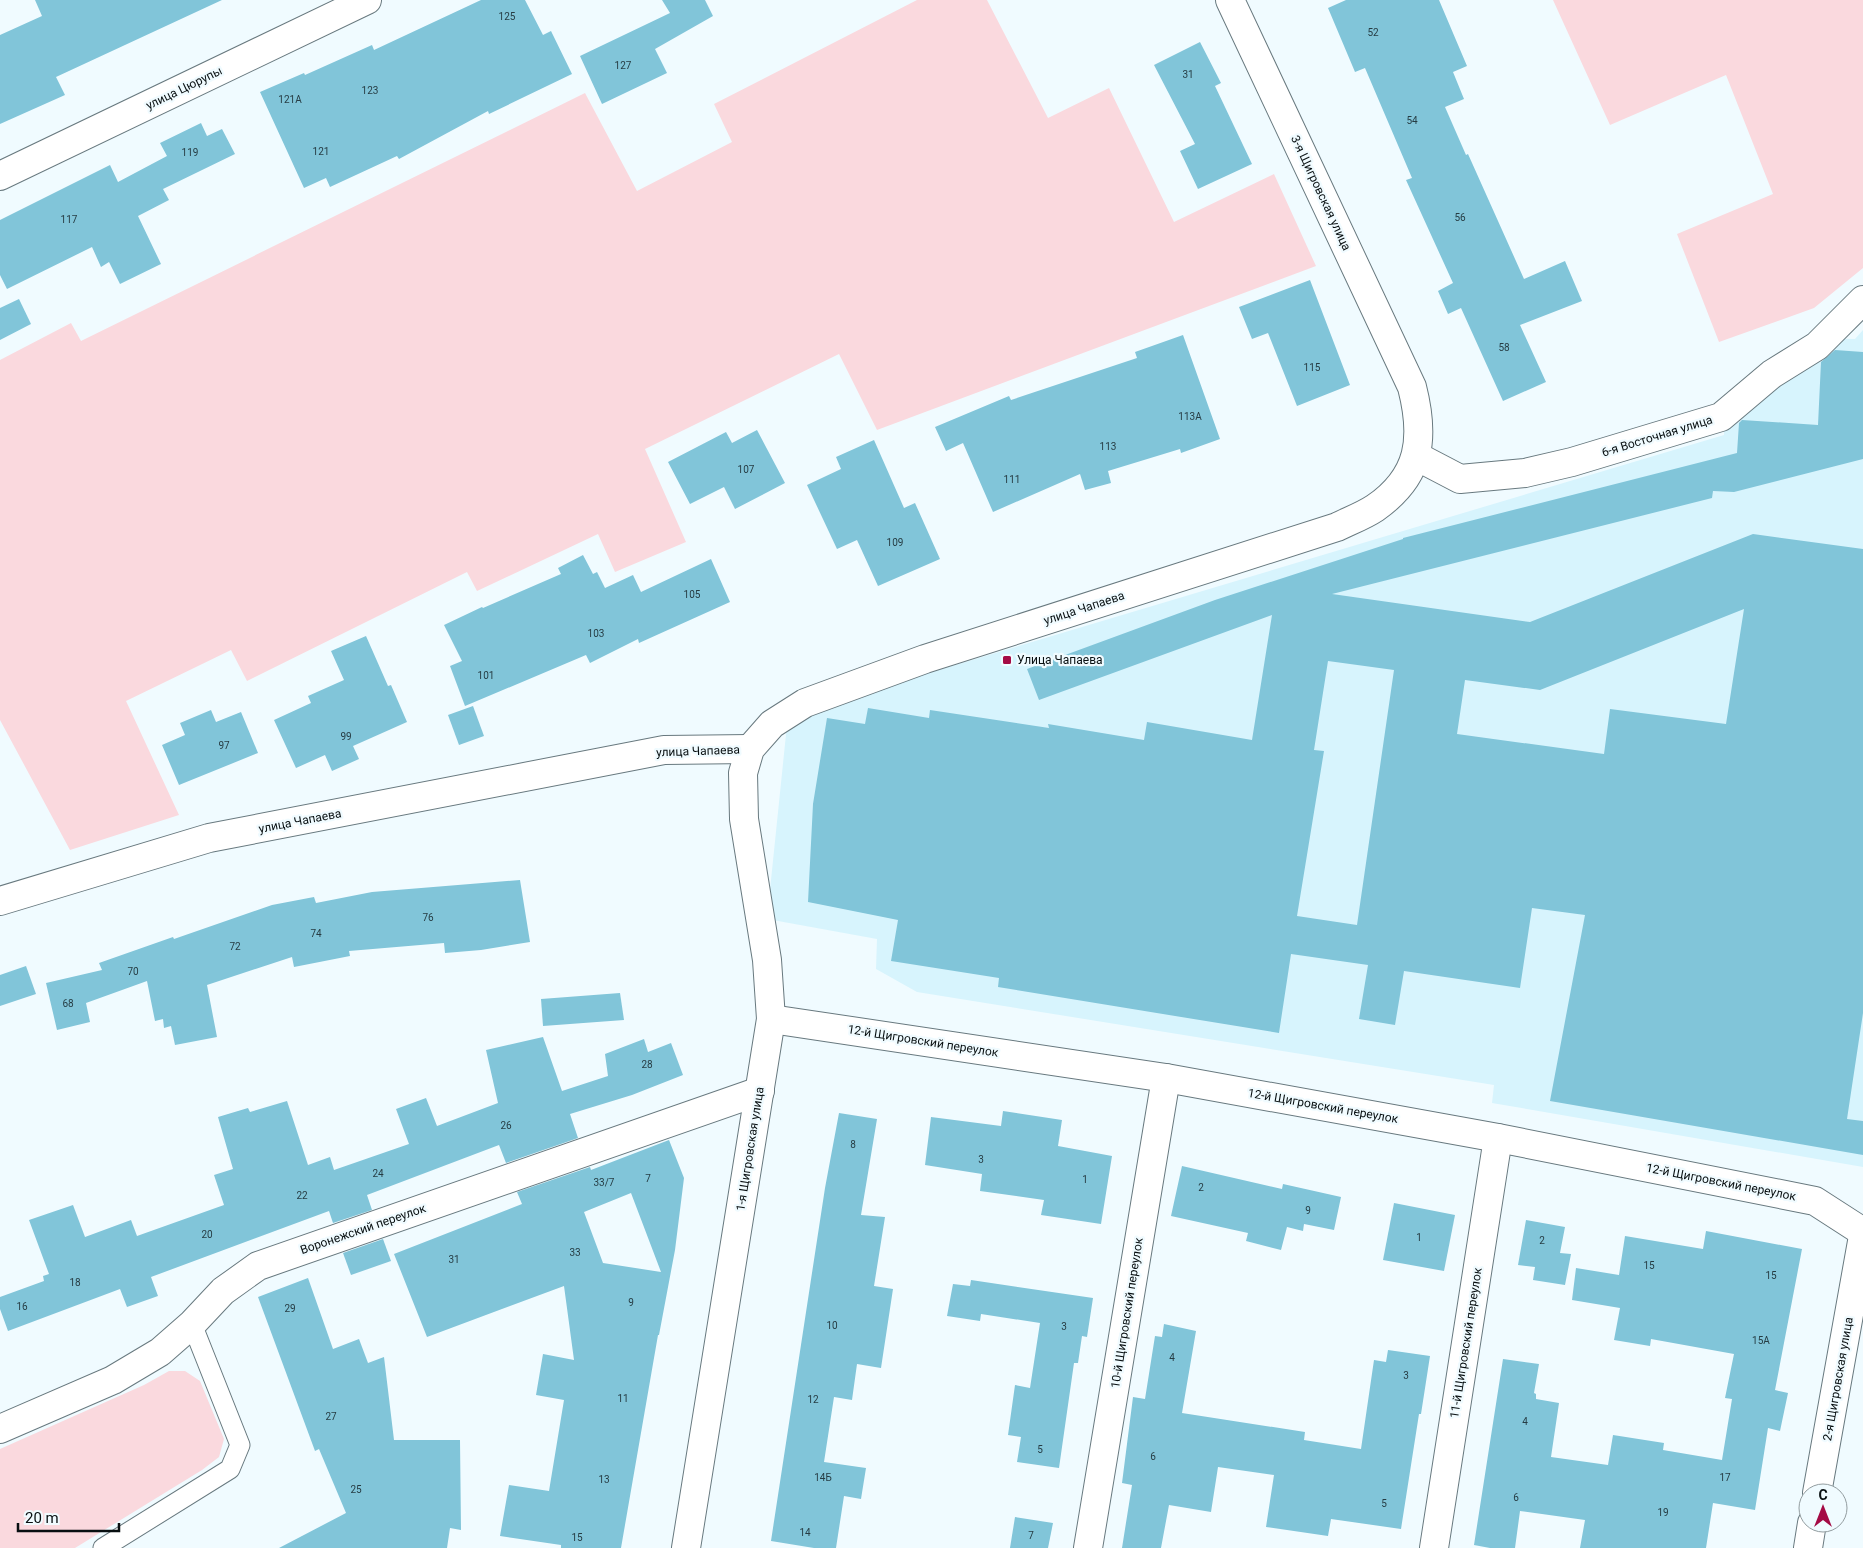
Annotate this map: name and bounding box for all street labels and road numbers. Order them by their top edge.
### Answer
street label: улица Цюрупы [144,63,224,113]
street label: 3-я Щигровская улица [1288,133,1354,253]
street label: 6-я Восточная улица [1600,412,1714,460]
street label: улица Чапаева [1042,588,1126,628]
street label: улица Чапаева [656,743,740,759]
street label: улица Чапаева [257,806,343,836]
street label: 12-й Щигровский переулок [847,1022,1000,1060]
street label: 1-я Щигровская улица [733,1086,767,1212]
street label: 12-й Щигровский переулок [1247,1086,1400,1126]
street label: 12-й Щигровский переулок [1645,1161,1798,1204]
street label: Воронежский переулок [298,1201,428,1257]
street label: 10-й Щигровский переулок [1108,1236,1146,1389]
street label: 11-й Щигровский переулок [1447,1266,1485,1419]
street label: 2-я Щигровская улица [1820,1316,1856,1442]

